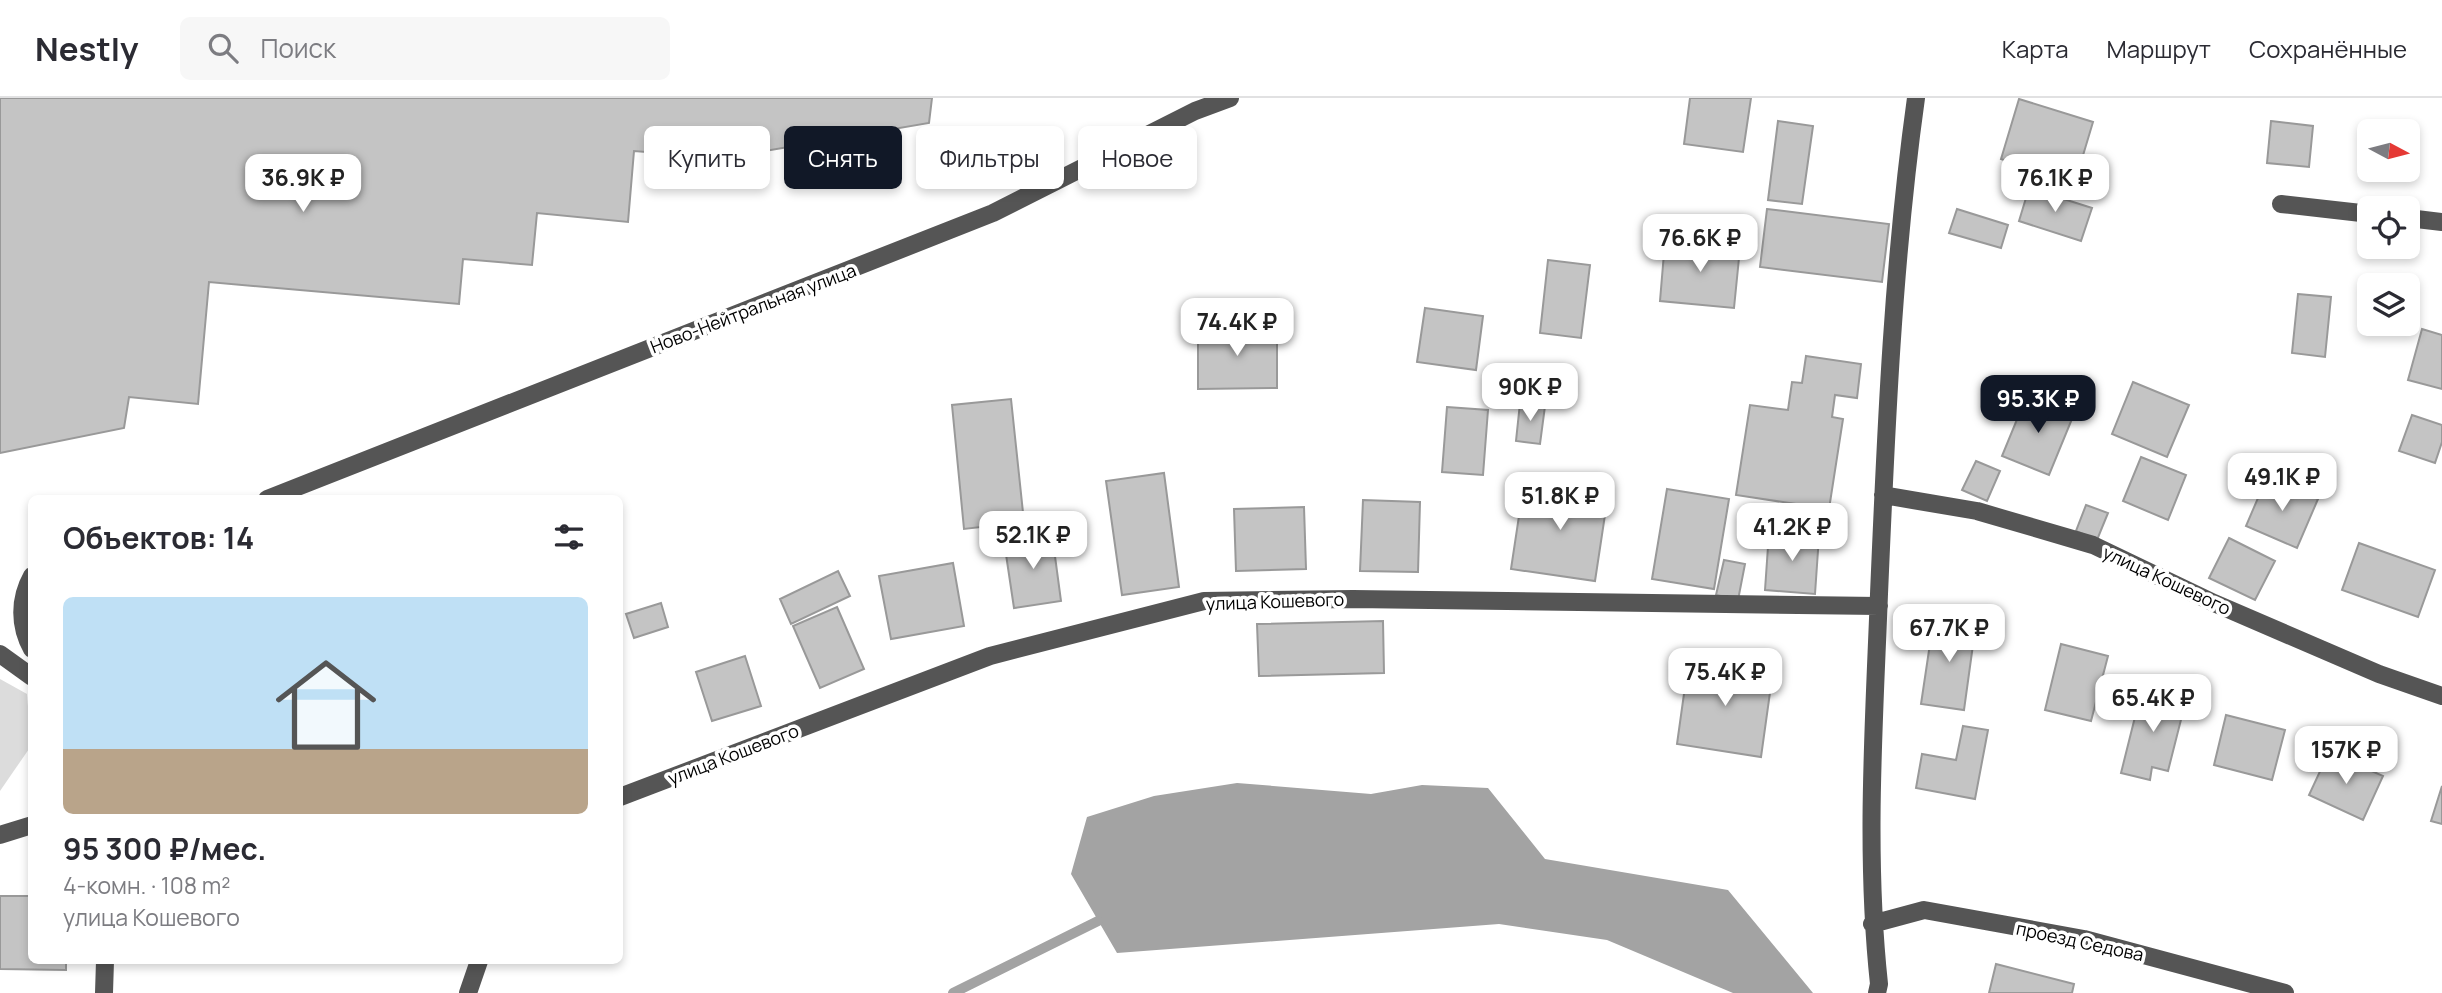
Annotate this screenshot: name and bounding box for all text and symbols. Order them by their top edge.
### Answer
search box [180,17,670,80]
text: Nestly [35,26,138,71]
icon: search [204,29,242,67]
text: Поиск [260,30,336,66]
text: Карта [2002,32,2069,65]
text: Маршрут [2107,32,2211,65]
text: Сохранённые [2249,32,2407,65]
north arrow [2357,119,2420,182]
map controls [2357,119,2420,336]
chip: Купить [644,126,770,189]
chip: Снять [784,126,902,189]
chip: Фильтры [916,126,1064,189]
chip: Новое [1078,126,1197,189]
pin: 36.9K ₽ [238,155,368,214]
pin: 76.1K ₽ [1990,155,2120,214]
text: 36.9K ₽ [261,161,345,193]
text: 76.1K ₽ [2017,161,2093,193]
button: locate [2357,196,2420,259]
pin: 76.6K ₽ [1635,214,1765,274]
text: 76.6K ₽ [1659,221,1741,253]
street label: Ново-Нейтральная улица [647,258,859,358]
button: layers [2357,273,2420,336]
pin: 74.4K ₽ [1172,299,1302,358]
text: 74.4K ₽ [1197,305,1277,337]
pin: 90K ₽ [1481,364,1579,423]
text: 90K ₽ [1498,370,1562,402]
pin: 95.3K ₽ [1973,376,2103,435]
text: 95.3K ₽ [1997,382,2079,414]
pin: 49.1K ₽ [2217,454,2347,513]
text: 49.1K ₽ [2244,460,2320,492]
pin: 51.8K ₽ [1495,472,1625,532]
text: 51.8K ₽ [1521,479,1599,511]
pin: 41.2K ₽ [1727,504,1857,563]
text: 41.2K ₽ [1753,510,1831,542]
pin: 52.1K ₽ [968,512,1098,571]
text: Объектов: 14 [63,517,254,558]
icon: filters [550,518,588,556]
text: 52.1K ₽ [995,518,1071,550]
street label: улица Кошевого [2099,540,2235,620]
street label: улица Кошевого [1205,587,1345,615]
pin: 67.7K ₽ [1884,604,2014,664]
text: 67.7K ₽ [1909,611,1989,643]
icon: home [263,642,389,768]
pin: 75.4K ₽ [1660,648,1790,708]
text: 75.4K ₽ [1684,655,1766,687]
pin: 65.4K ₽ [2088,674,2218,734]
text: 65.4K ₽ [2111,681,2195,713]
street label: улица Кошевого [664,718,802,790]
pin: 157K ₽ [2289,726,2403,786]
text: 157K ₽ [2311,733,2381,765]
text: 95 300 ₽/мес. [63,828,266,869]
text: 4-комн. · 108 m² [63,869,230,901]
text: улица Кошевого [63,901,240,933]
street label: проезд Седова [2014,916,2146,966]

